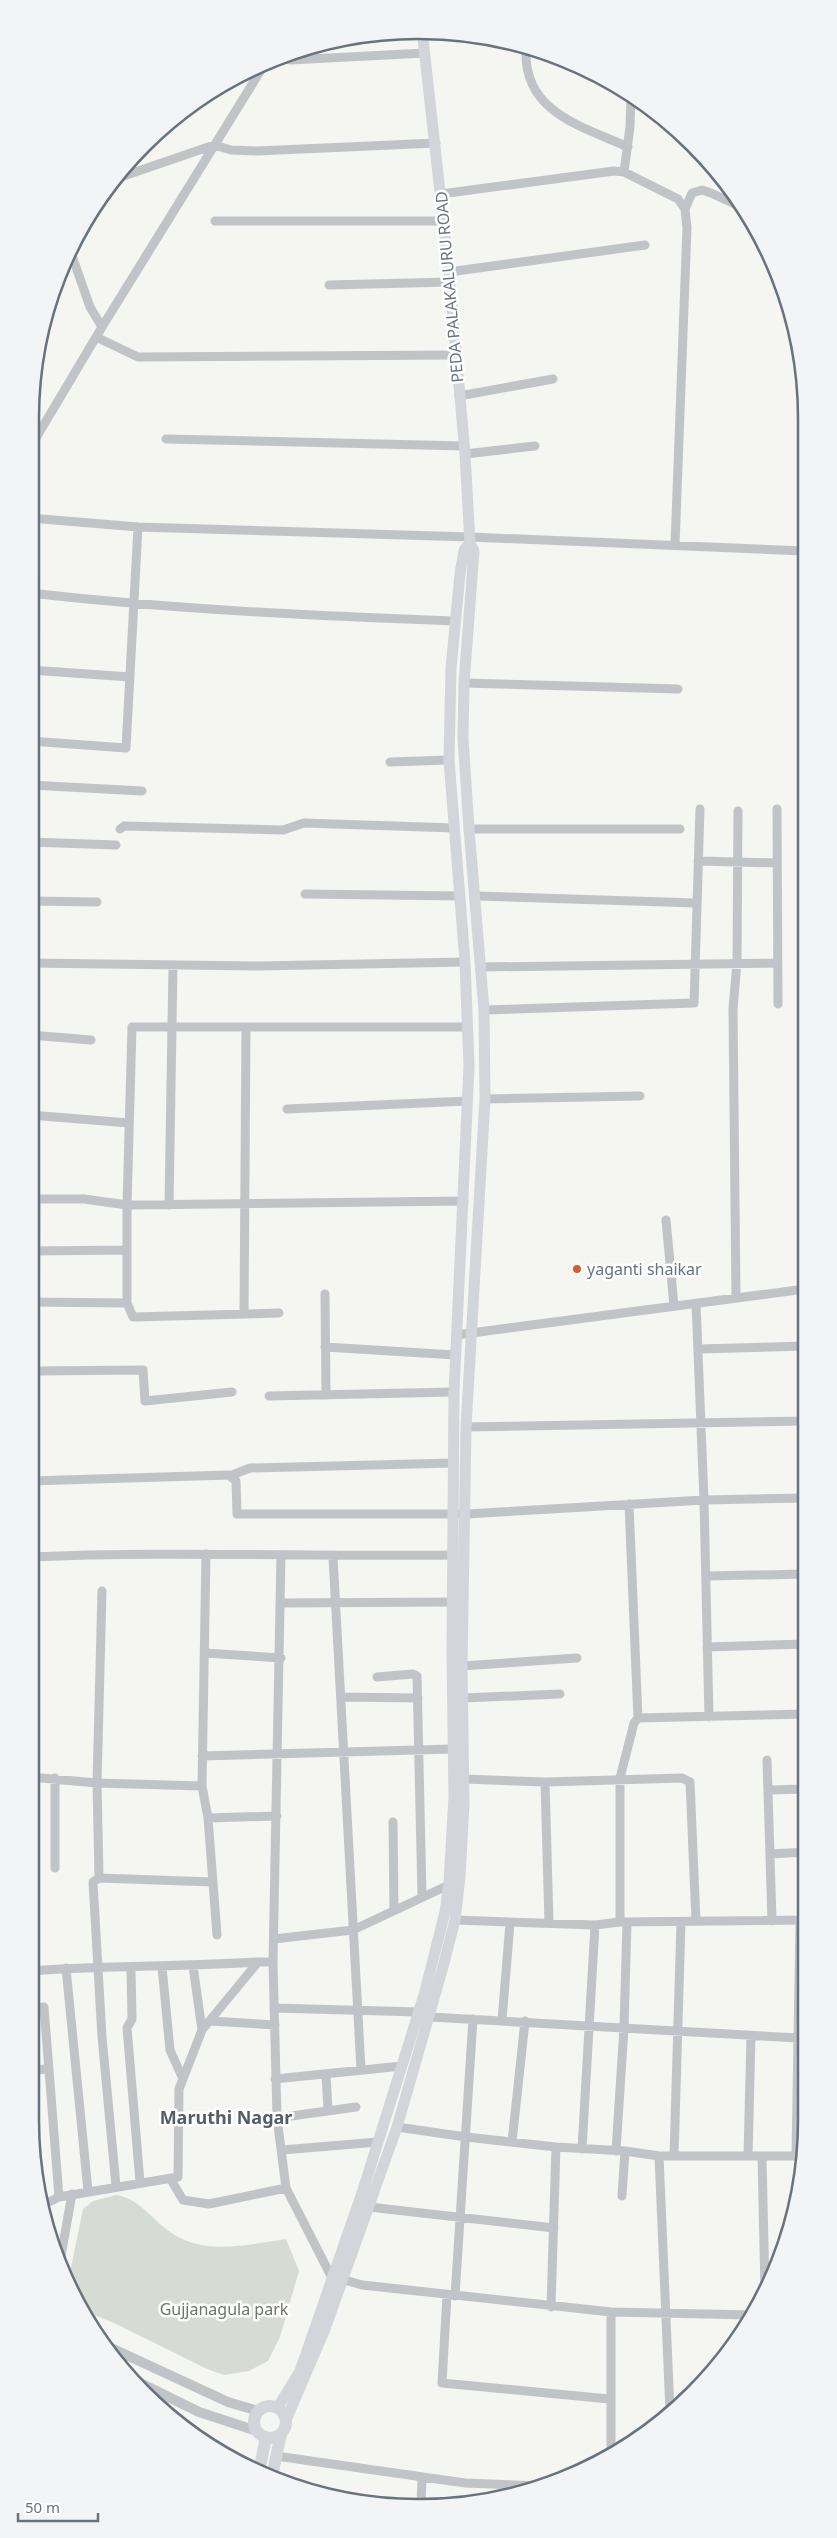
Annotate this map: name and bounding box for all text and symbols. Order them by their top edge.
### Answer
street label: PEDA PALAKALURU ROAD [430,190,468,384]
place label: yaganti shaikar [587,1258,702,1280]
marker: yaganti shaikar [571,1263,583,1275]
district label: Maruthi Nagar [160,2105,292,2129]
park label: Gujjanagula park [160,2298,289,2320]
scale bar [18,2490,98,2522]
text: 50 m [25,2497,60,2517]

